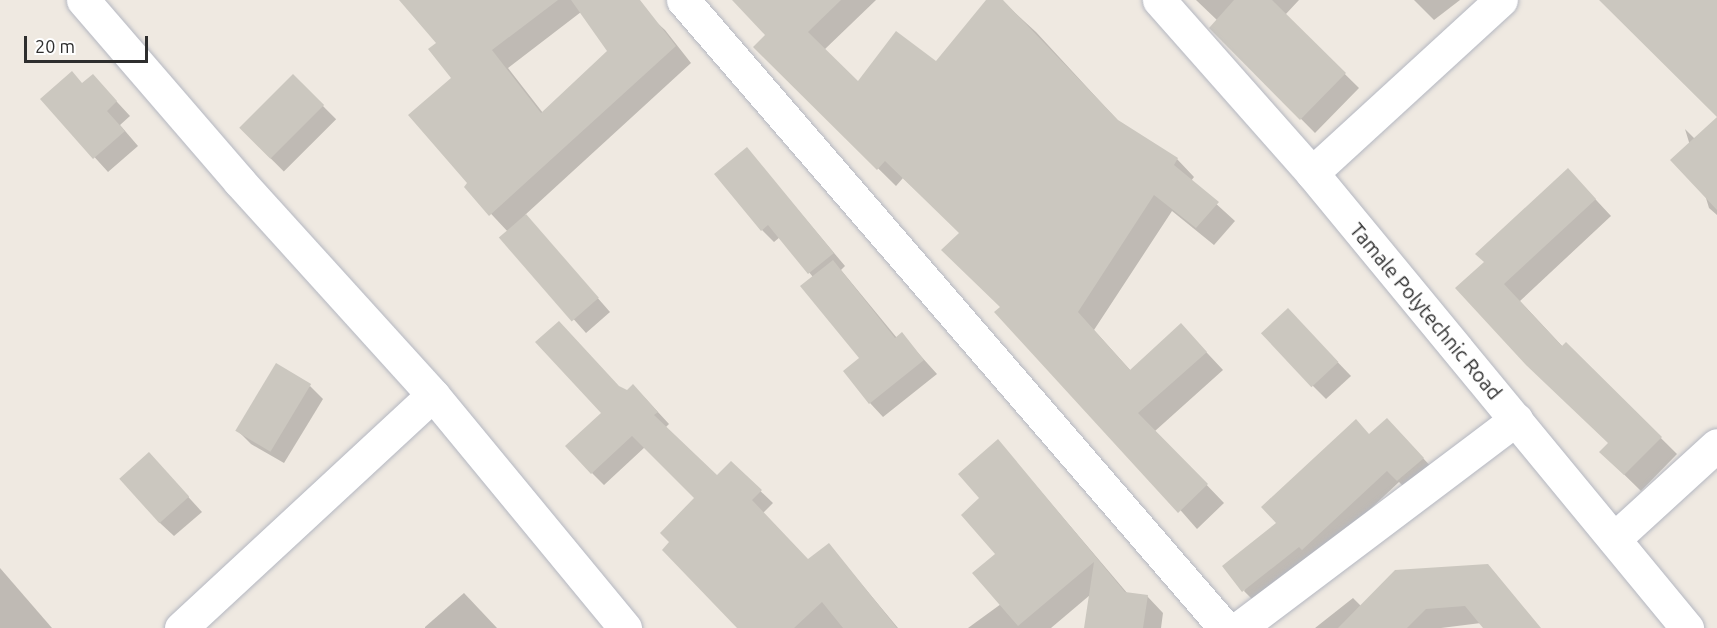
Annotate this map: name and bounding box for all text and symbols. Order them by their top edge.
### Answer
scale bar [27,24,152,62]
text: 20 m [35,36,75,56]
street label: Tamale Polytechnic Road [1345,218,1507,404]

